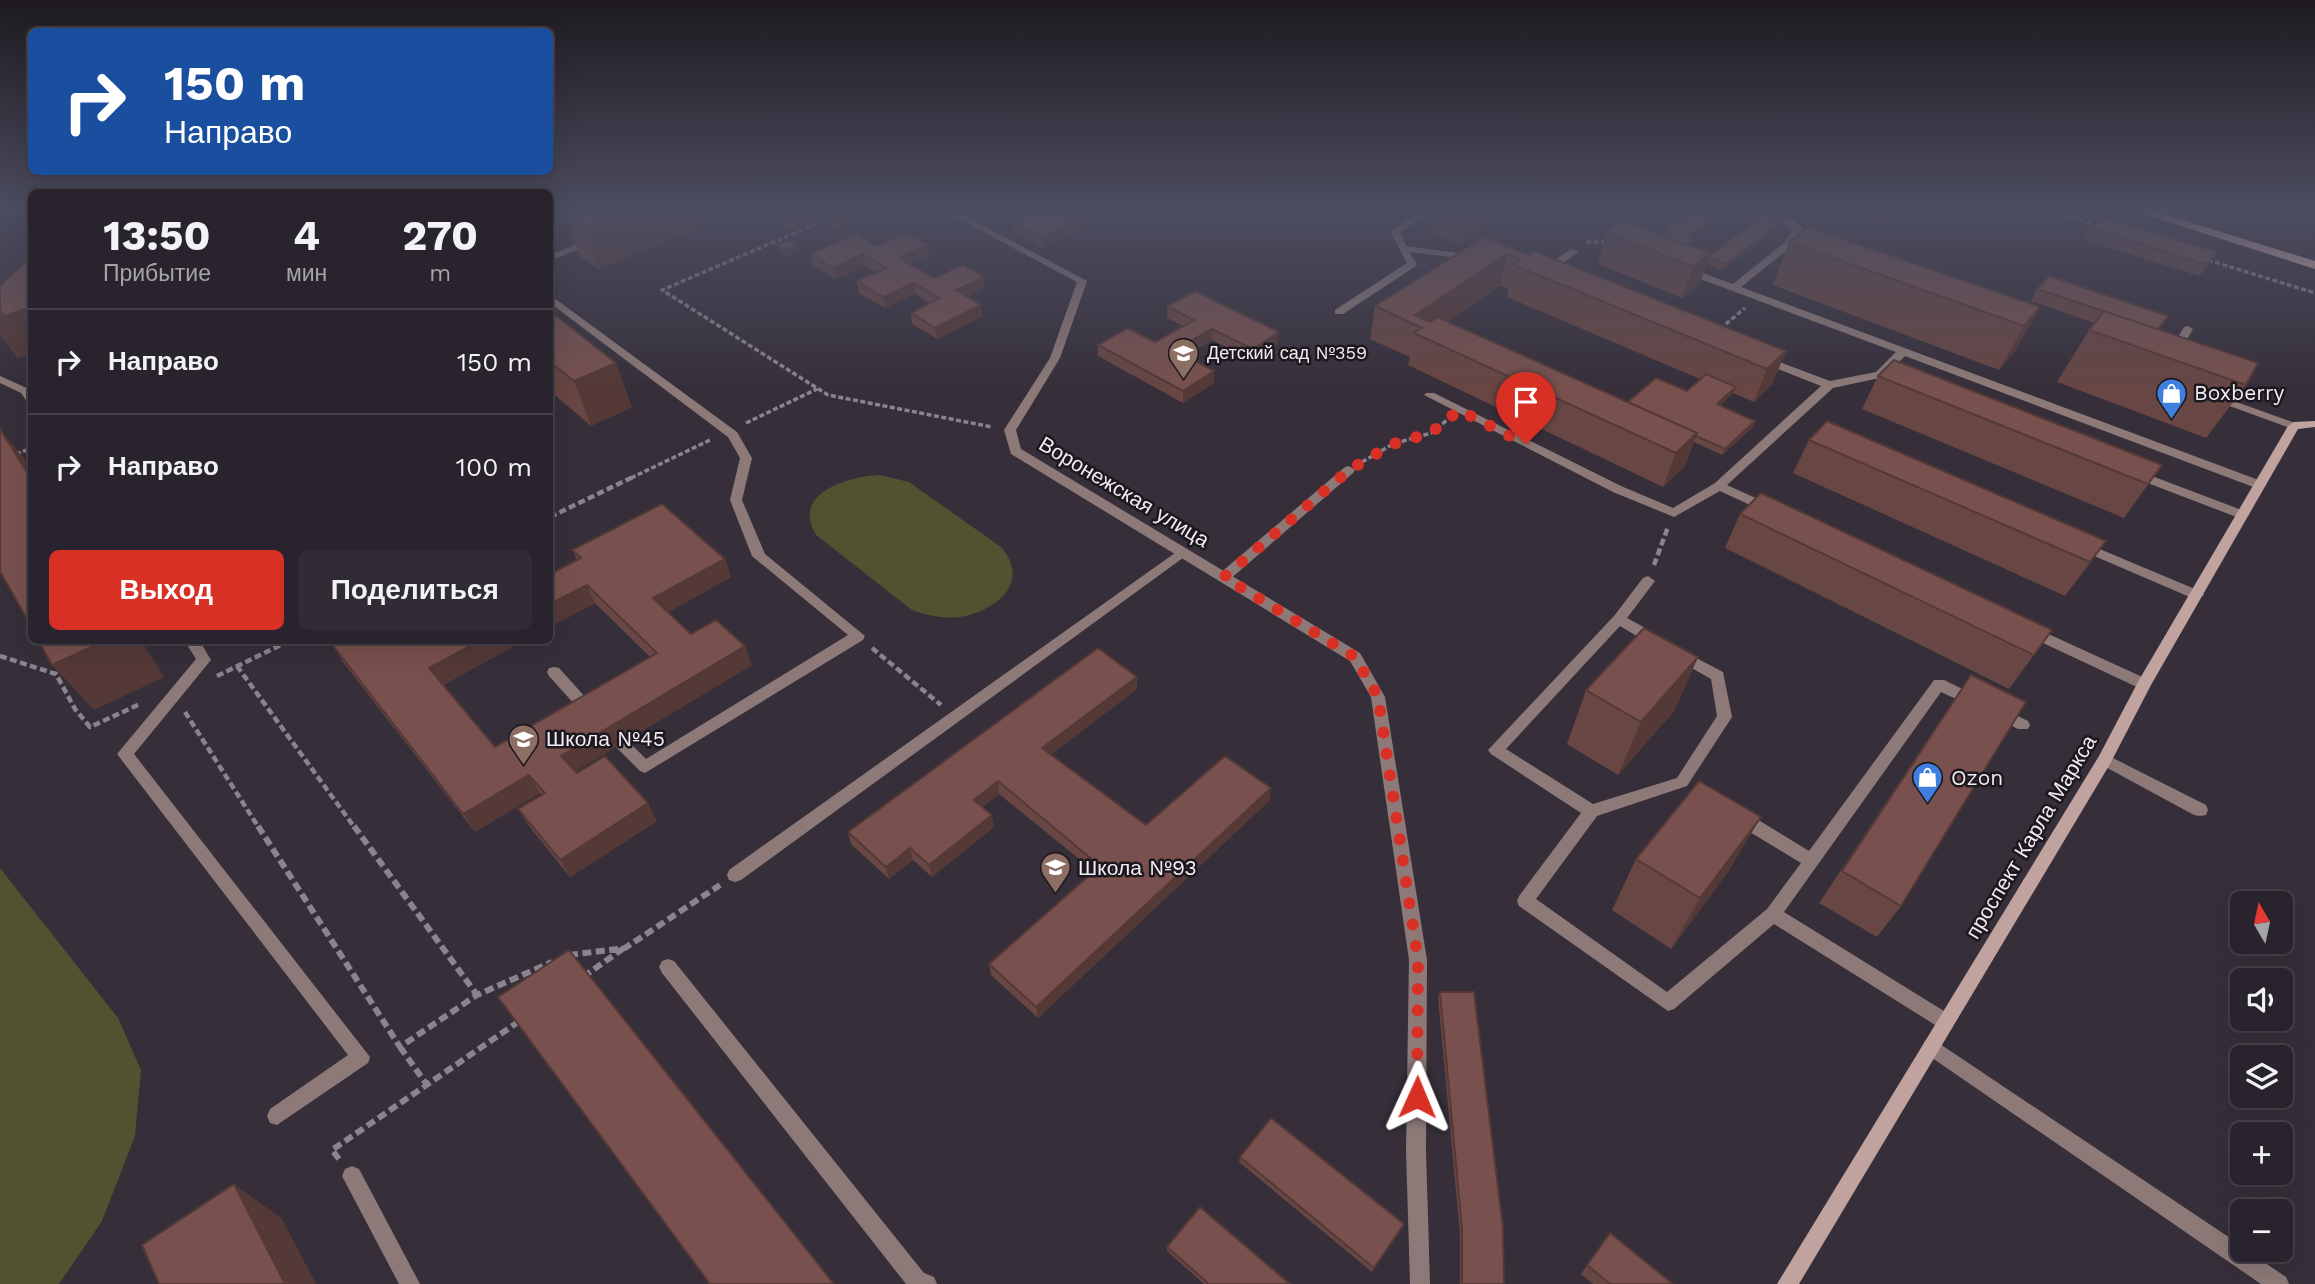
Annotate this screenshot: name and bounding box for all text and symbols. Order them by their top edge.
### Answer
text: 150 m [164,54,305,112]
icon: right [49,56,140,147]
text: Направо [164,113,292,151]
text: 13:50 [103,211,211,260]
text: 4 [293,211,320,260]
text: 270 [402,211,478,260]
text: Прибытие [103,260,211,287]
text: мин [286,260,327,287]
text: m [429,260,451,287]
school or university icon: Детский сад №359 [1167,336,1201,380]
place label: Детский сад №359 [1207,342,1367,363]
icon: right [49,343,87,381]
text: Направо [108,346,219,376]
text: 150 m [457,347,532,377]
pin [1496,372,1556,444]
shop icon: Boxberry [2154,376,2188,420]
place label: Boxberry [2194,380,2284,405]
icon: arrive [1507,383,1545,421]
street label: Воронежская улица [1035,431,1214,552]
icon: right [49,448,87,486]
text: Направо [108,451,219,481]
text: 100 m [456,452,532,482]
button: Выход [49,550,284,630]
button: Поделиться [298,550,532,630]
school or university icon: Школа №45 [506,722,540,766]
place label: Школа №45 [546,726,665,751]
street label: проспект Карла Маркса [1960,730,2101,943]
shop icon: Ozon [1911,761,1945,805]
place label: Ozon [1951,765,2003,790]
school or university icon: Школа №93 [1038,851,1072,895]
place label: Школа №93 [1078,855,1197,880]
north arrow [2230,891,2292,954]
map controls [2230,891,2293,1262]
button: sound [2230,968,2293,1031]
button: layers [2230,1045,2293,1108]
position arrow [1380,1060,1454,1134]
button: + [2230,1122,2293,1185]
button: − [2230,1199,2293,1262]

